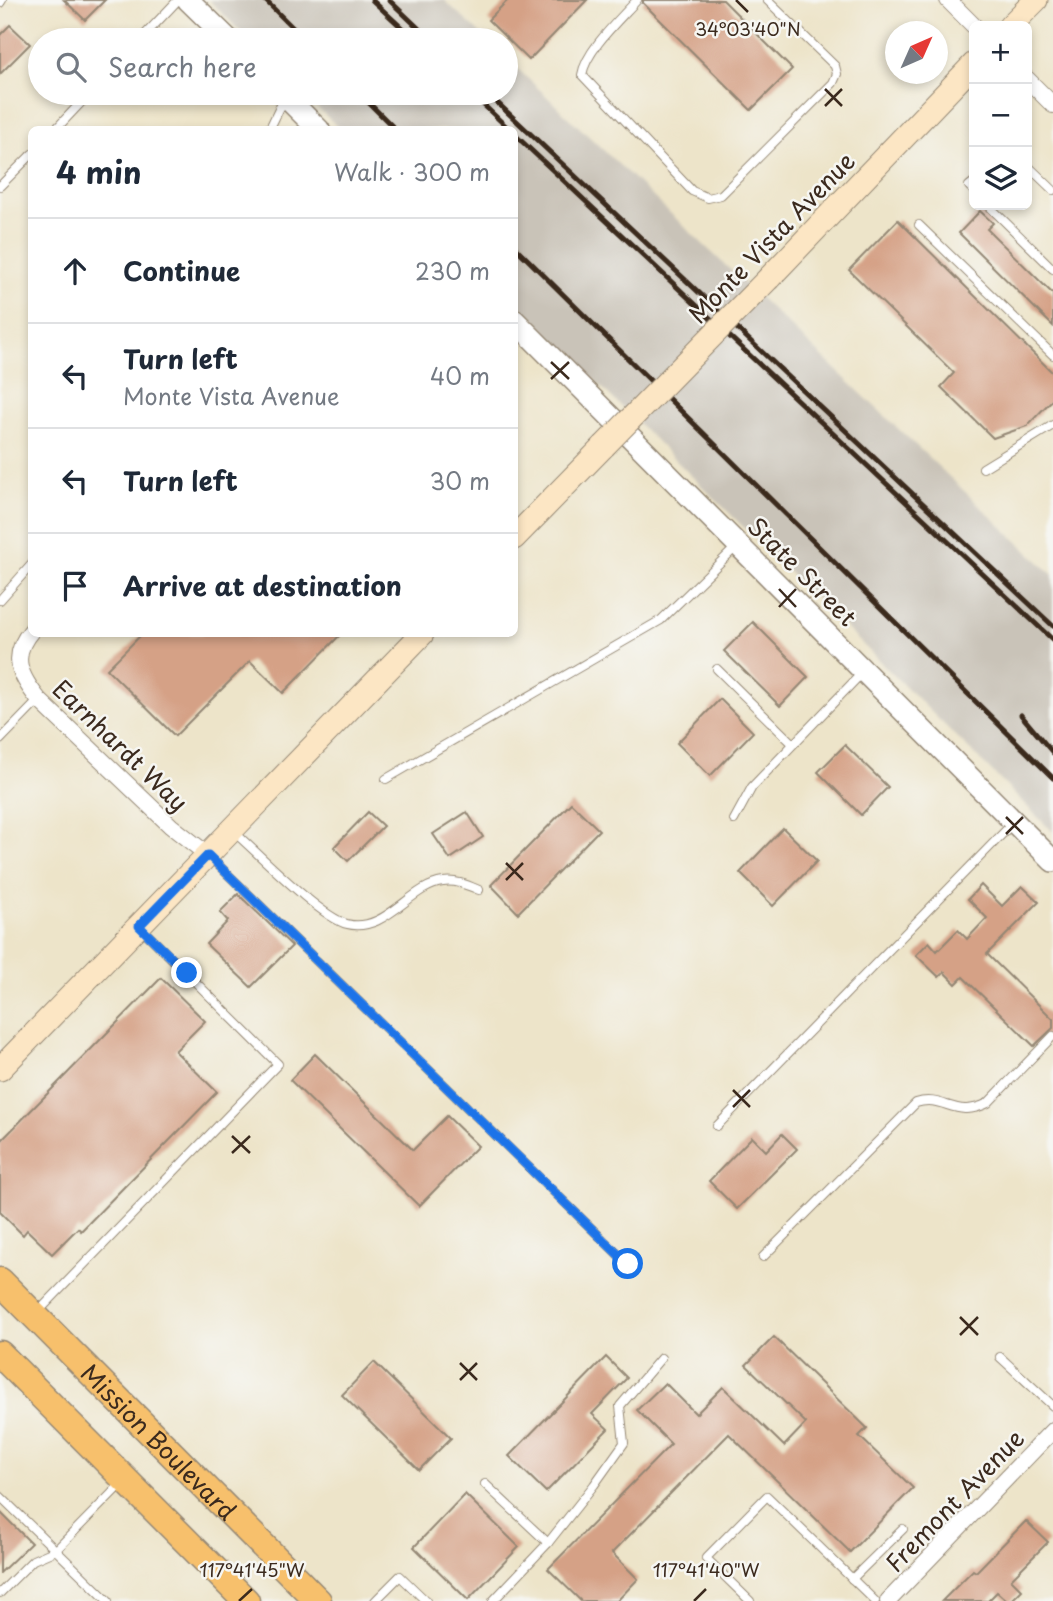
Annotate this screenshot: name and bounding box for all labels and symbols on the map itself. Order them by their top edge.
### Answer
text: 34°03'40"N [695,15,801,42]
north arrow [885,21,948,84]
street label: Monte Vista Avenue [680,143,862,331]
street label: State Street [740,508,866,634]
street label: Earnhardt Way [45,671,197,819]
route end [171,957,202,988]
route start [612,1248,643,1279]
street label: Mission Boulevard [73,1355,245,1528]
street label: Fremont Avenue [876,1421,1032,1579]
text: 117°41'45"W [200,1556,305,1583]
text: 117°41'40"W [653,1556,760,1583]

